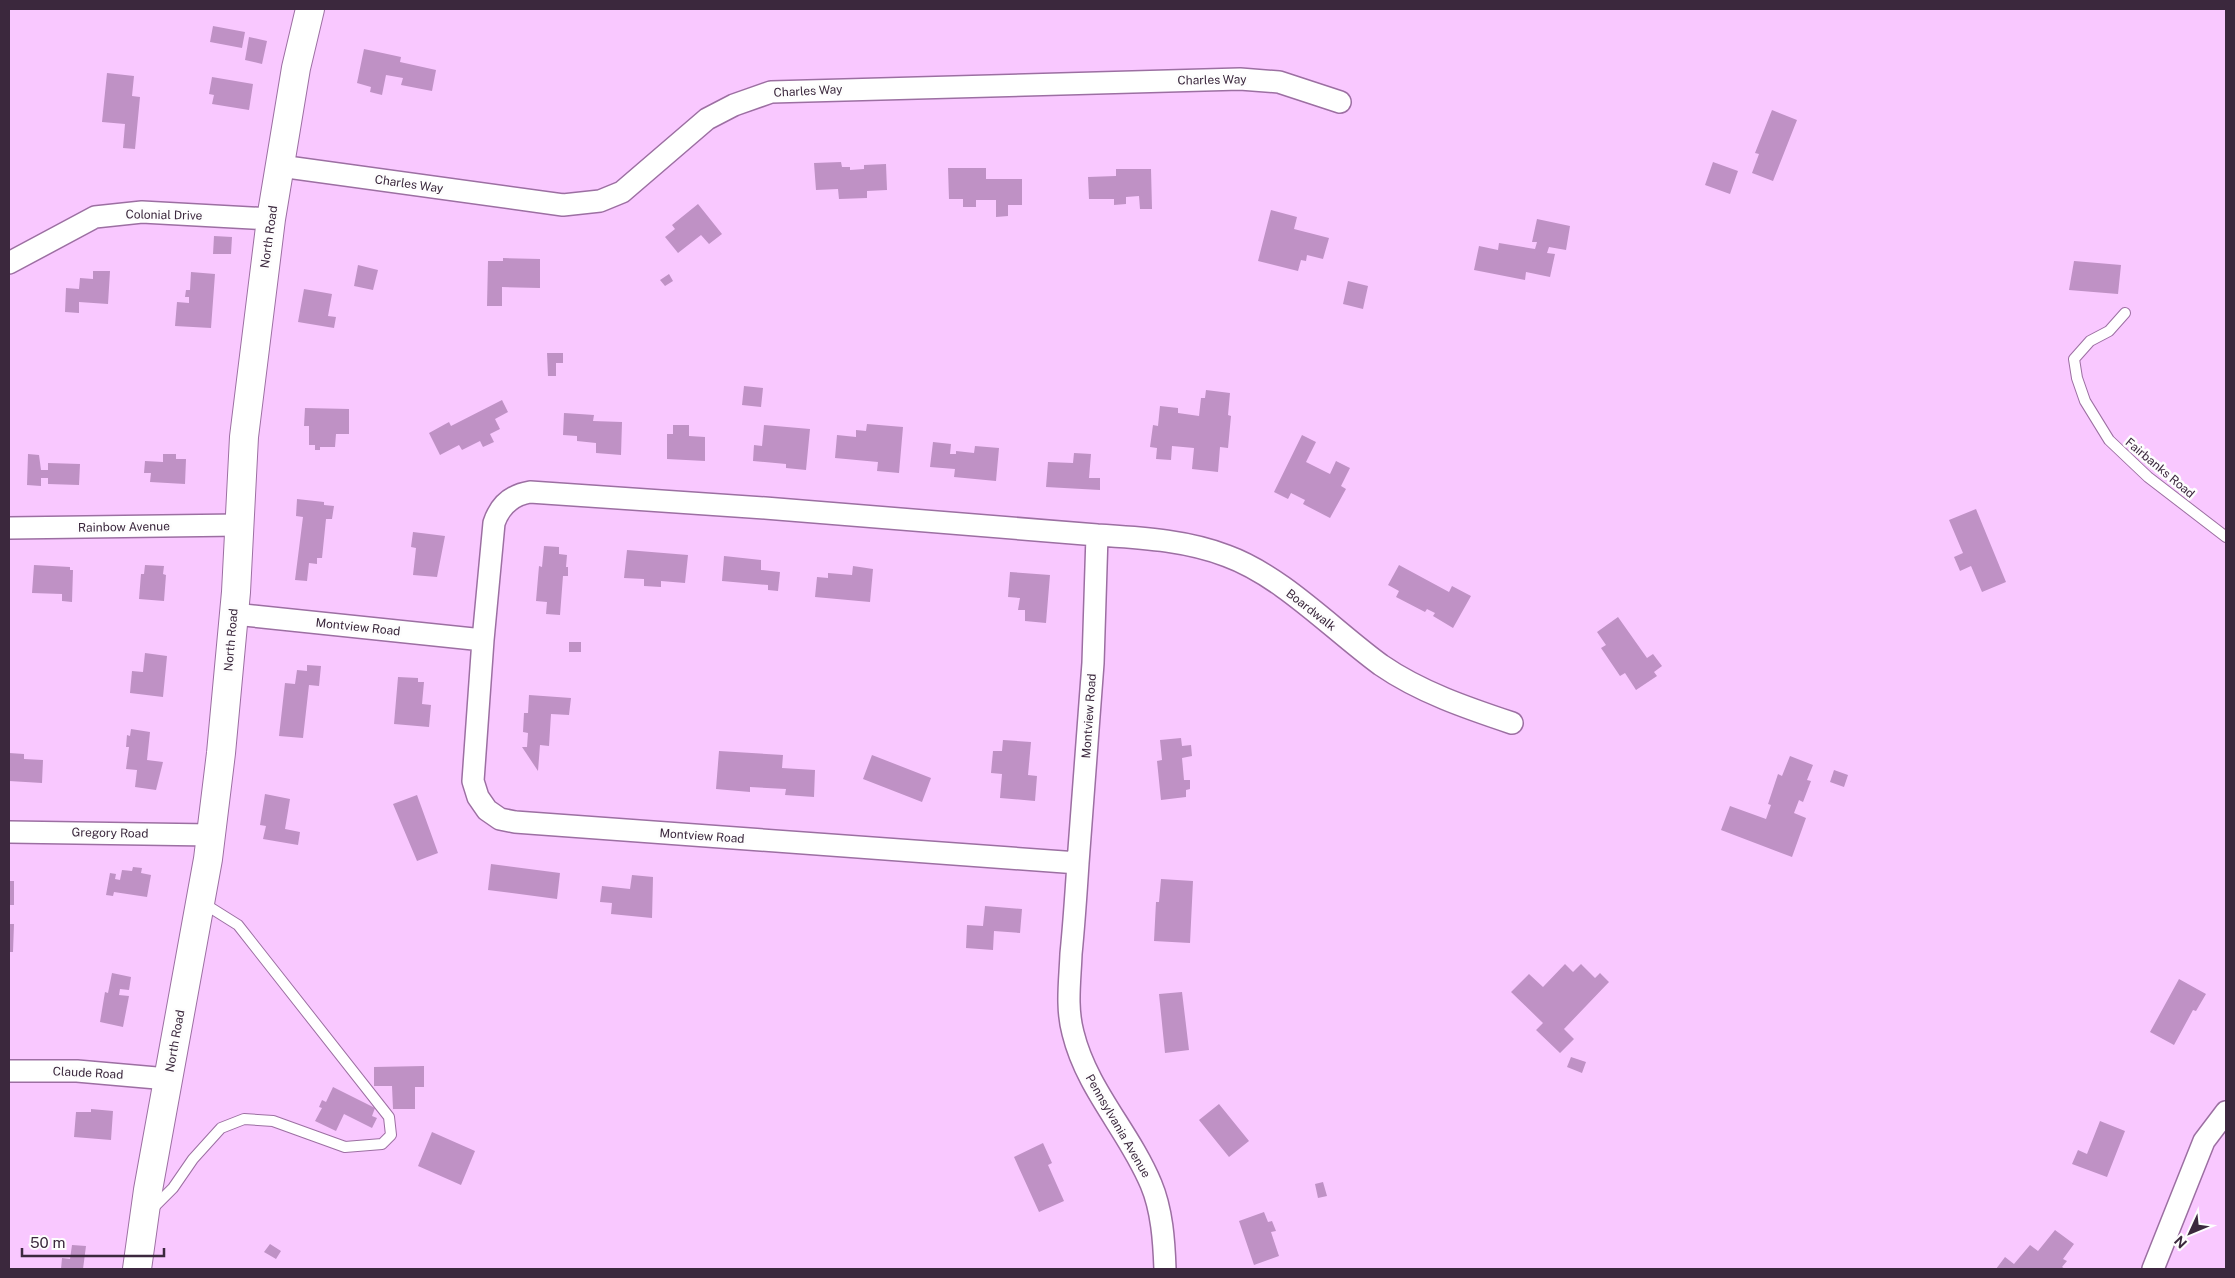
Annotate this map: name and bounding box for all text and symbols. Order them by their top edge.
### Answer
street label: Charles Way [1177,72,1247,88]
street label: Charles Way [773,82,843,100]
street label: Charles Way [374,172,445,196]
street label: North Road [258,205,280,269]
street label: Colonial Drive [125,207,203,223]
street label: Fairbanks Road [2123,435,2197,501]
street label: Rainbow Avenue [78,519,170,535]
street label: Boardwalk [1283,586,1339,634]
street label: North Road [221,608,241,672]
street label: Montview Road [315,616,401,638]
street label: Montview Road [1079,673,1099,759]
street label: Gregory Road [71,825,149,841]
street label: Montview Road [659,826,745,846]
street label: North Road [163,1009,187,1073]
street label: Claude Road [52,1064,124,1082]
street label: Pennsylvania Avenue [1083,1072,1153,1180]
north arrow [2165,1208,2215,1258]
scale bar [22,1226,165,1258]
text: N [2171,1233,2190,1252]
text: 50 m [30,1234,65,1251]

